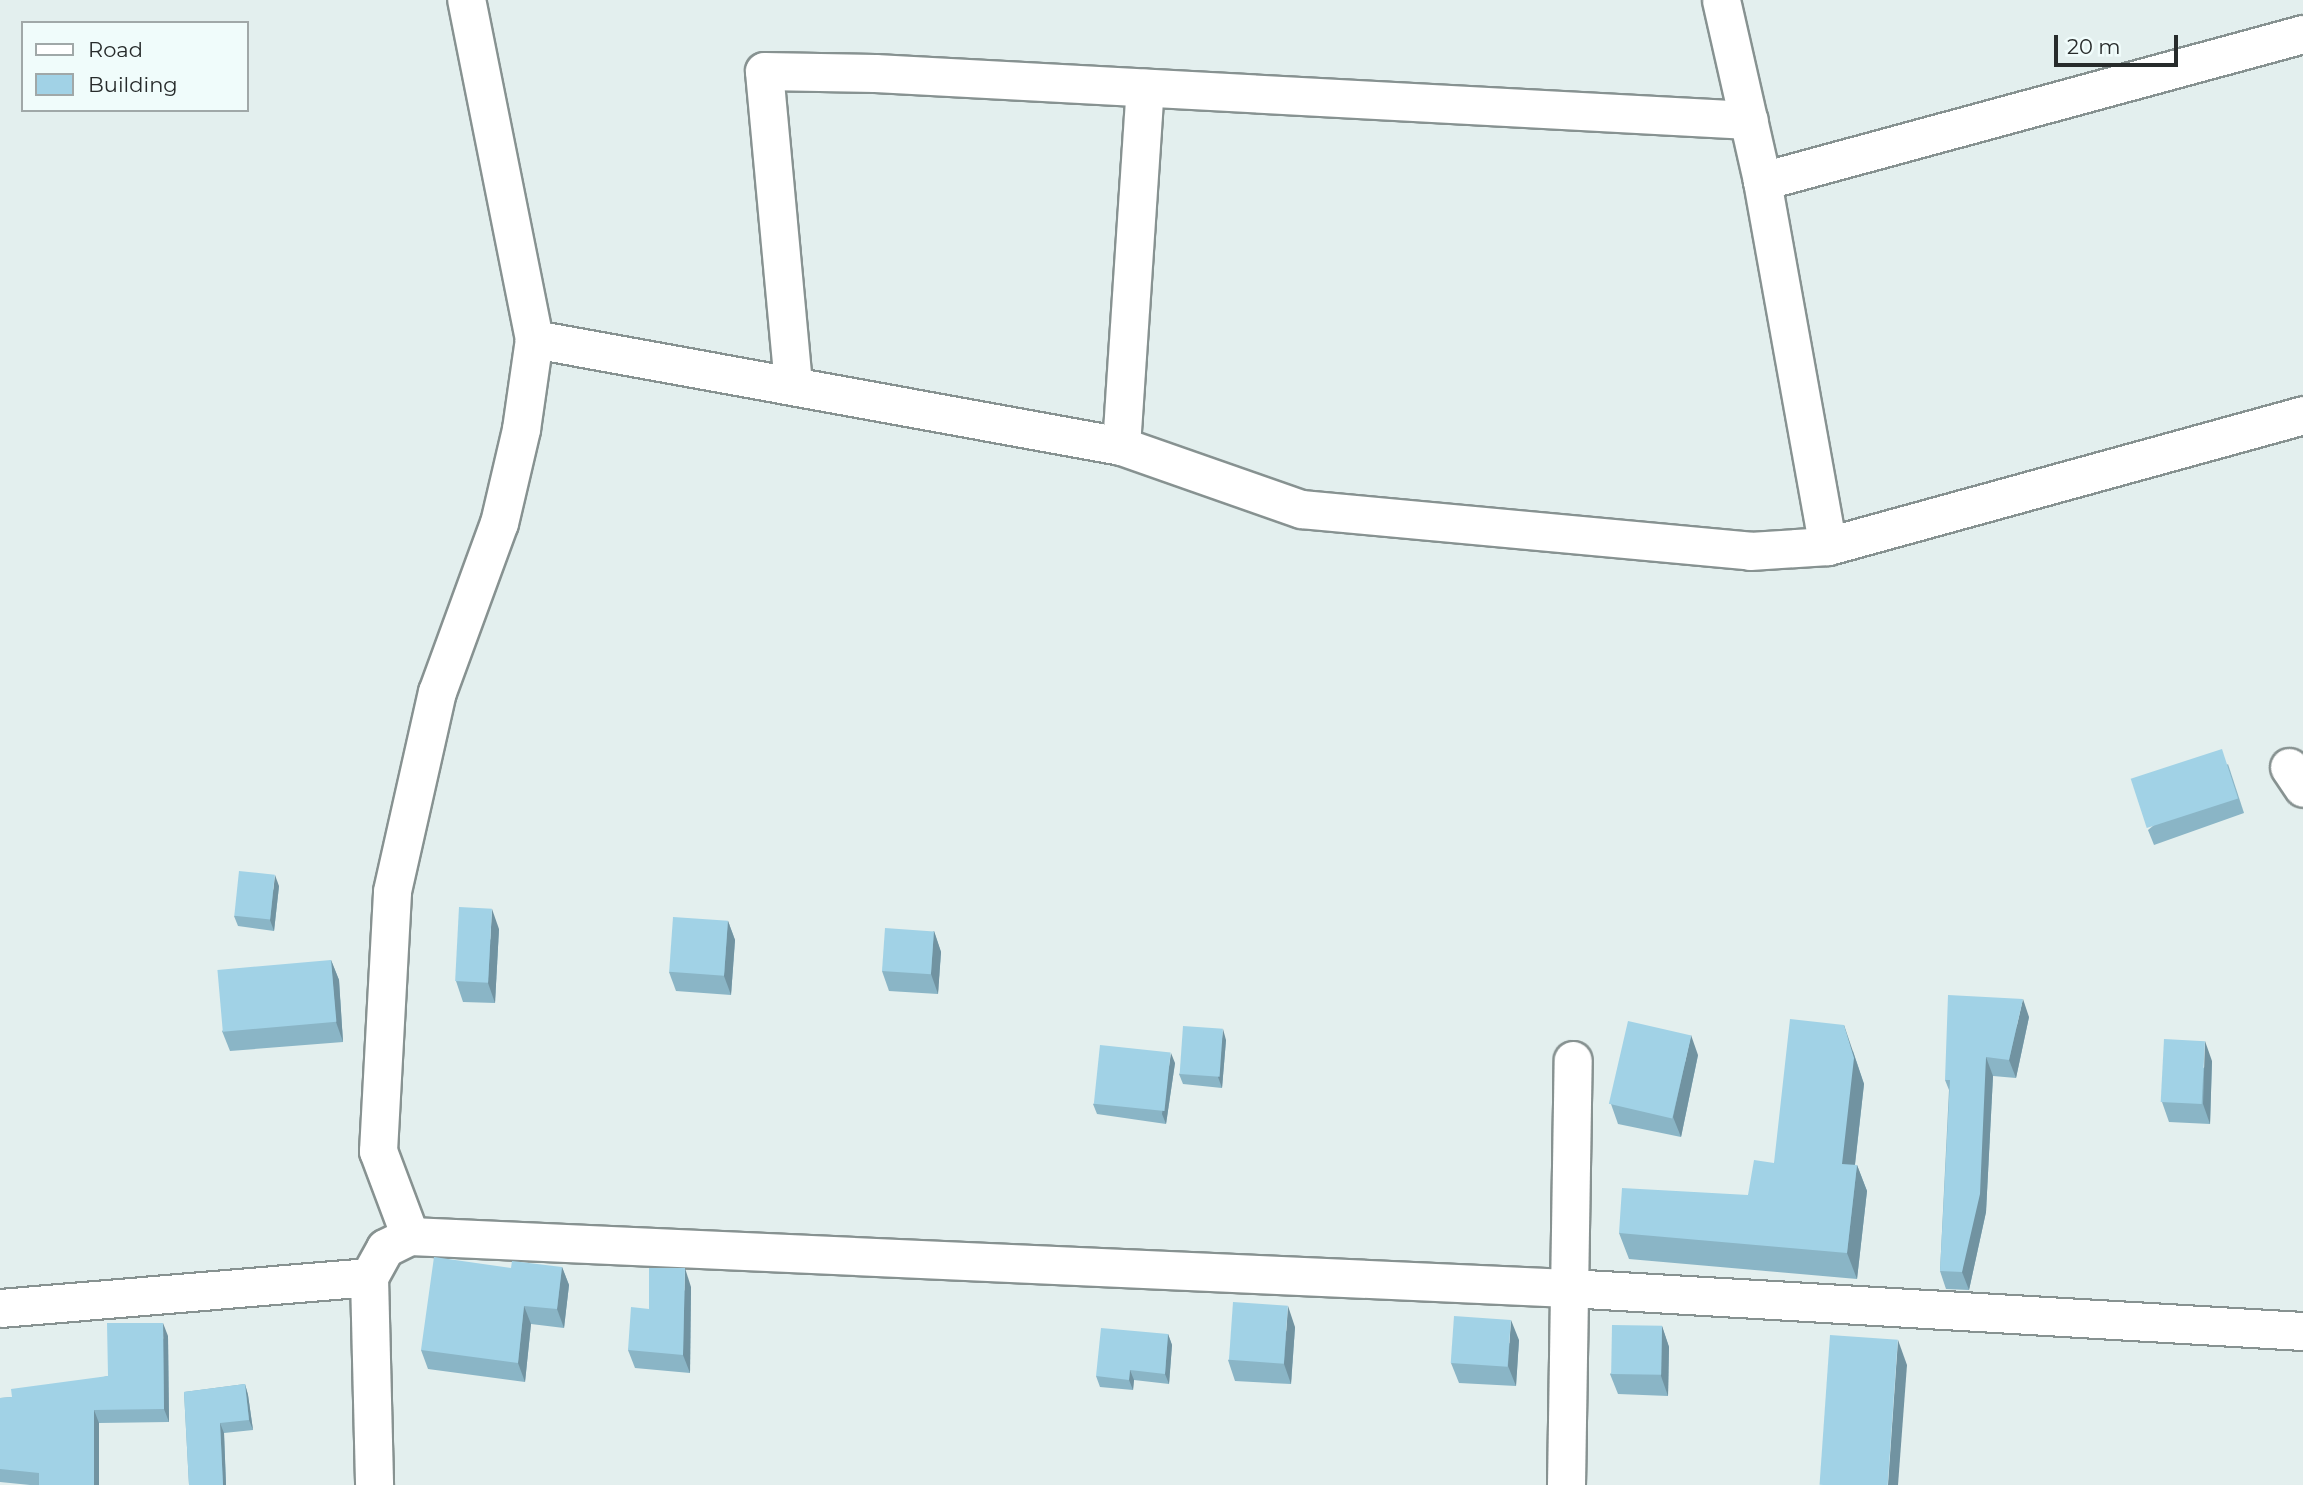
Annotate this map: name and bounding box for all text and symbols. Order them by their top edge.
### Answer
legend [21,21,248,112]
scale bar [2058,21,2182,65]
text: 20 m [2067,34,2121,59]
text: Road [88,37,143,62]
text: Building [88,72,178,97]

